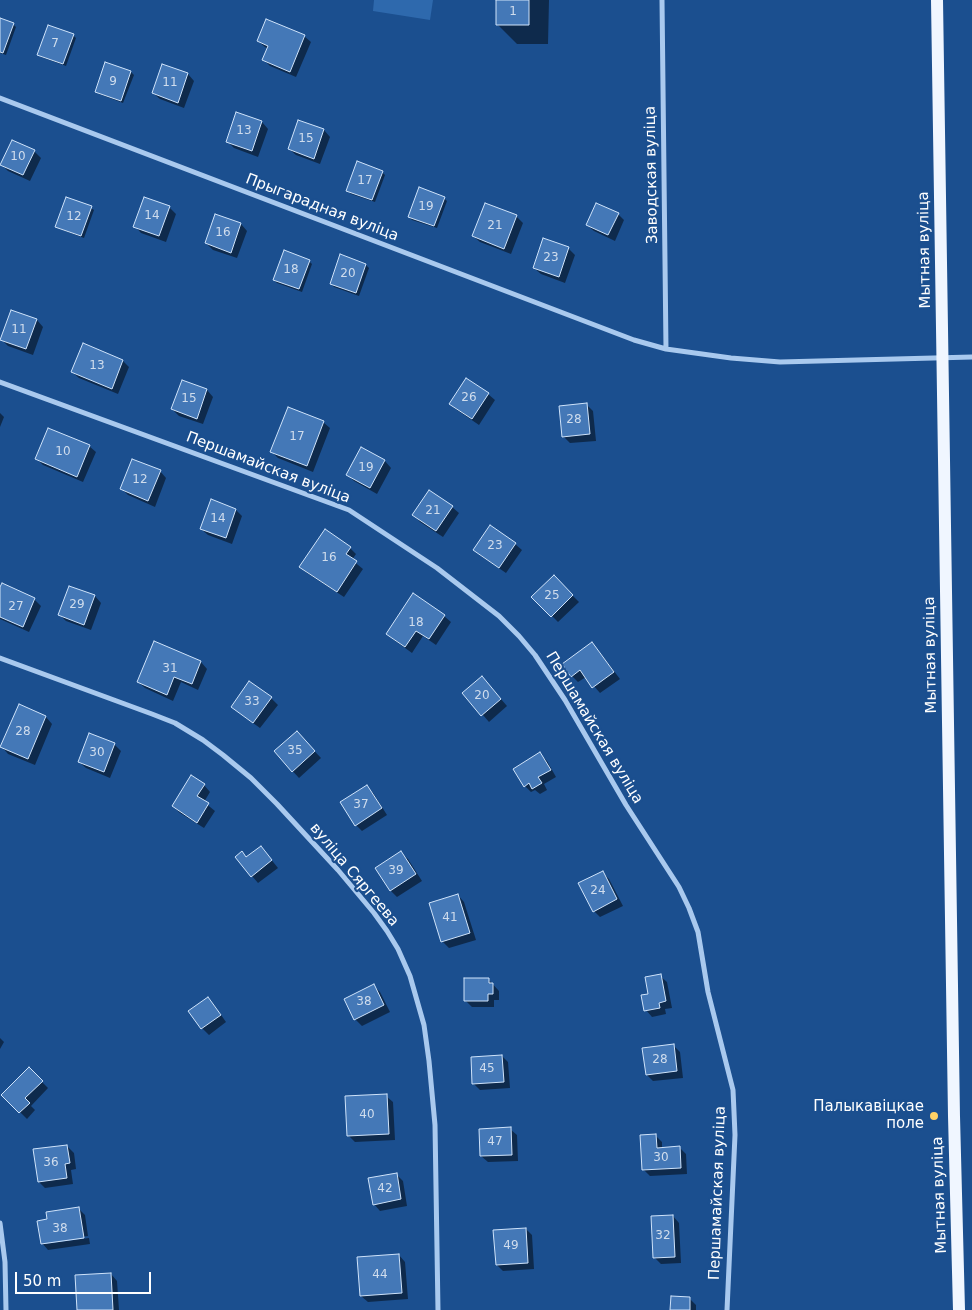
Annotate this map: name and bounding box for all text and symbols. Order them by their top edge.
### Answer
house number: 1 [509,5,517,19]
house number: 7 [51,37,59,51]
house number: 9 [109,75,117,89]
house number: 11 [162,76,178,90]
street label: Заводская вуліца [642,106,662,244]
house number: 13 [236,124,252,138]
house number: 15 [298,132,314,146]
house number: 10 [10,150,26,164]
street label: Прыгарадная вуліца [243,170,401,246]
house number: 17 [357,174,373,188]
street label: Мытная вуліца [915,191,935,309]
house number: 19 [418,200,434,214]
house number: 14 [144,209,160,223]
house number: 12 [66,210,82,224]
house number: 21 [487,219,503,233]
house number: 16 [215,226,231,240]
house number: 23 [543,251,559,265]
house number: 18 [283,263,299,277]
house number: 20 [340,267,356,281]
house number: 11 [11,323,27,337]
house number: 13 [89,359,105,373]
house number: 26 [461,391,477,405]
house number: 15 [181,392,197,406]
house number: 28 [566,413,582,427]
street label: Першамайская вуліца [183,428,353,508]
house number: 17 [289,430,305,444]
house number: 10 [55,445,71,459]
house number: 19 [358,461,374,475]
house number: 12 [132,473,148,487]
house number: 21 [425,504,441,518]
house number: 14 [210,512,226,526]
house number: 23 [487,539,503,553]
house number: 16 [321,551,337,565]
house number: 25 [544,589,560,603]
street label: Мытная вуліца [921,596,941,714]
house number: 29 [69,598,85,612]
house number: 27 [8,600,24,614]
house number: 18 [408,616,424,630]
street label: Першамайская вуліца [541,649,647,807]
house number: 31 [162,662,178,676]
house number: 20 [474,689,490,703]
house number: 33 [244,695,260,709]
house number: 28 [15,725,31,739]
house number: 35 [287,744,303,758]
house number: 30 [89,746,105,760]
house number: 37 [353,798,369,812]
street label: вуліца Сяргеева [306,820,402,930]
house number: 39 [388,864,404,878]
house number: 24 [590,884,606,898]
house number: 41 [442,911,458,925]
house number: 38 [356,995,372,1009]
house number: 28 [652,1053,668,1067]
house number: 45 [479,1062,495,1076]
place label: Палыкавіцкае поле [813,1098,924,1133]
street label: Першамайская вуліца [706,1106,730,1280]
house number: 40 [359,1108,375,1122]
marker: Палыкавіцкае поле [928,1110,940,1122]
house number: 47 [487,1135,503,1149]
street label: Мытная вуліца [929,1136,951,1254]
house number: 30 [653,1151,669,1165]
house number: 36 [43,1156,59,1170]
house number: 42 [377,1182,393,1196]
house number: 38 [52,1222,68,1236]
house number: 32 [655,1229,671,1243]
house number: 49 [503,1239,519,1253]
scale bar [18,1262,154,1294]
house number: 44 [372,1268,388,1282]
text: 50 m [23,1272,61,1290]

